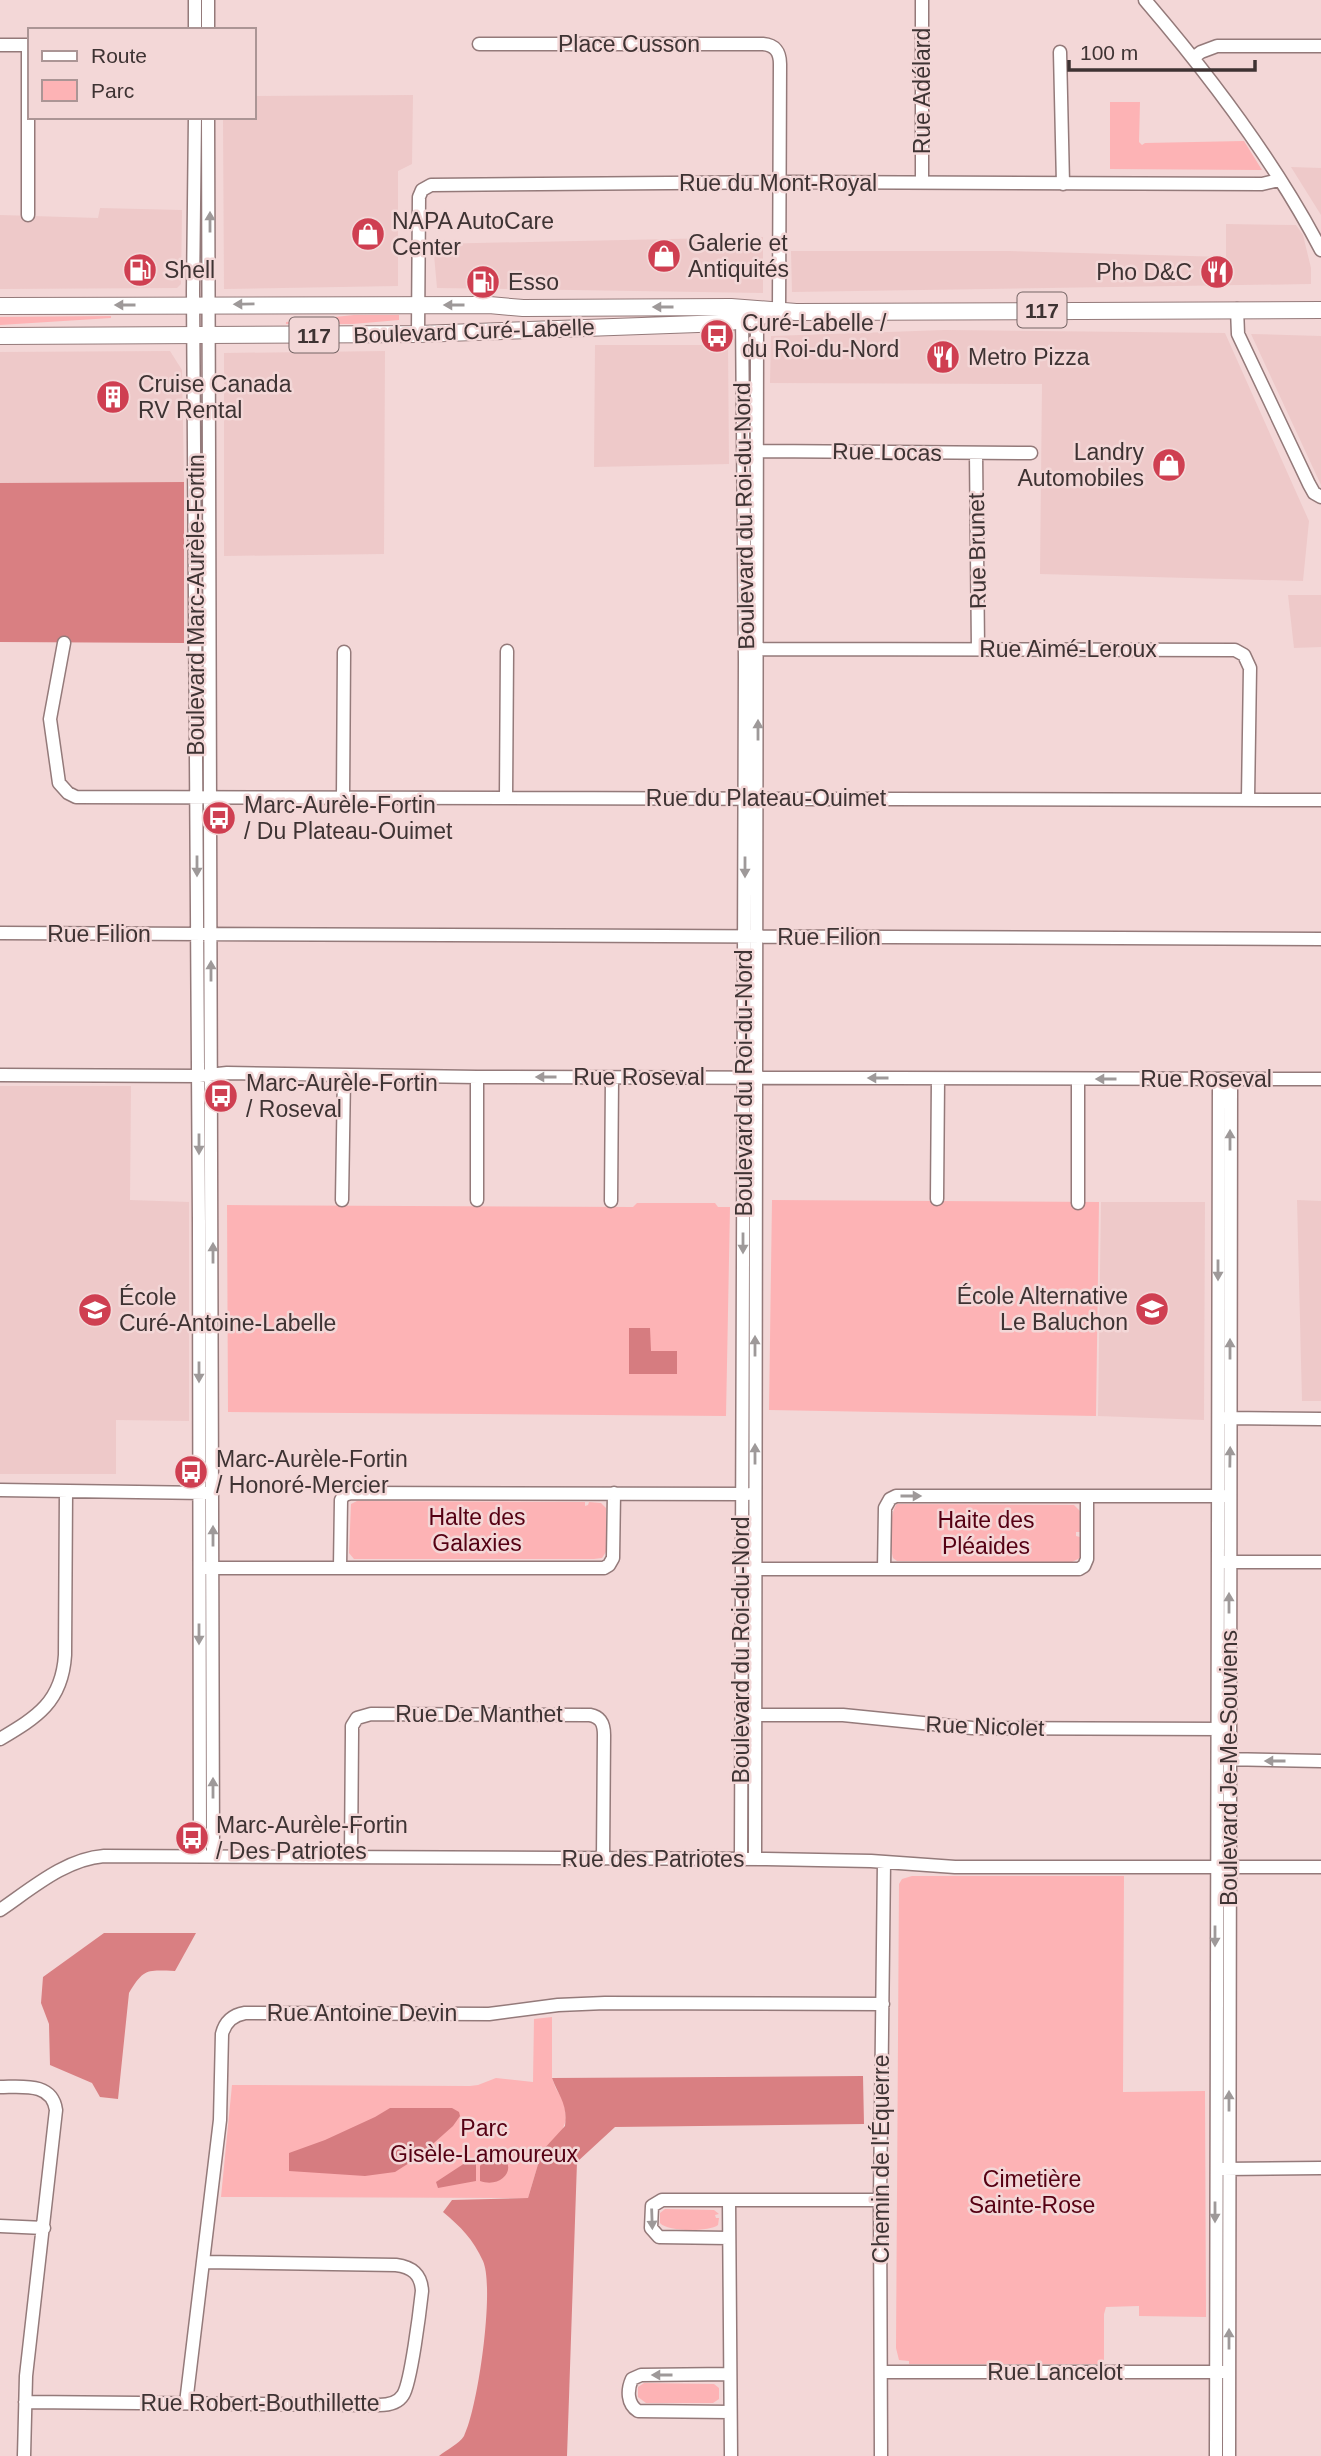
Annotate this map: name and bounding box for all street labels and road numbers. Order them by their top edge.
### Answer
street label: Rue Adélard [909,28,935,154]
street label: Place Cusson [558,31,700,57]
street label: Rue du Mont-Royal [679,170,877,196]
road number: 117 [1018,292,1066,328]
street label: Boulevard Curé-Labelle [353,314,595,348]
road number: 117 [290,318,338,352]
street label: Boulevard du Roi-du-Nord [729,382,759,650]
street label: Rue Locas [832,438,942,466]
street label: Boulevard Marc-Aurèle-Fortin [183,454,209,756]
street label: Rue Brunet [963,492,991,609]
street label: Rue Aimé-Leroux [979,636,1157,662]
street label: Rue du Plateau-Ouimet [646,785,887,811]
street label: Rue Filion [47,921,151,947]
street label: Rue Filion [777,924,881,950]
street label: Boulevard du Roi-du-Nord [731,949,757,1217]
street label: Rue Roseval [573,1064,705,1090]
street label: Rue Roseval [1140,1066,1272,1092]
street label: Boulevard du Roi-du-Nord [728,1516,754,1784]
street label: Boulevard Je-Me-Souviens [1216,1630,1242,1906]
street label: Rue De Manthet [395,1701,563,1727]
street label: Rue Nicolet [925,1711,1045,1741]
street label: Rue des Patriotes [562,1846,744,1872]
street label: Rue Antoine Devin [267,2000,457,2026]
street label: Chemin de l'Équerre [868,2055,894,2263]
street label: Rue Lancelot [987,2359,1123,2385]
street label: Rue Robert-Bouthillette [140,2390,380,2416]

